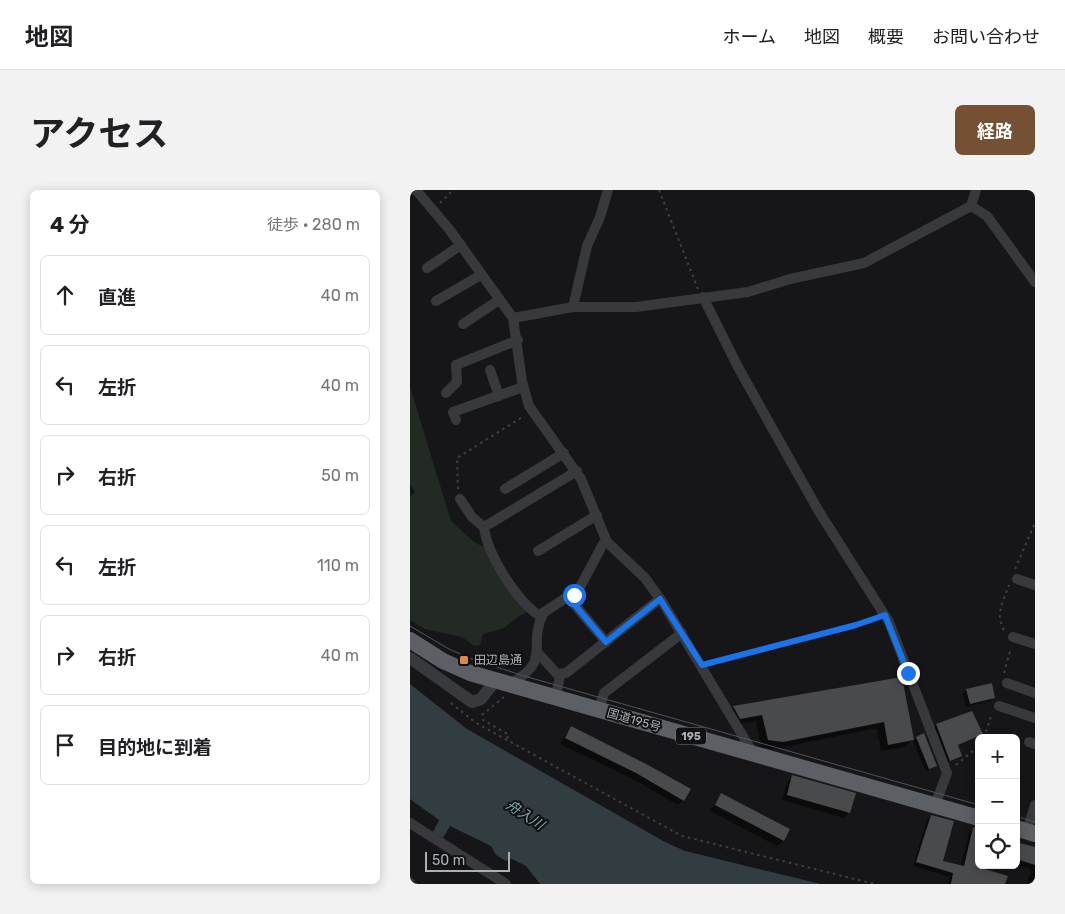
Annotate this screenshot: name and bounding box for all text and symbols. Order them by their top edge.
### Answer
text: 地図 [25,23,73,51]
text: ホーム [723,26,776,48]
text: 地図 [804,26,840,48]
text: 概要 [868,26,904,48]
text: お問い合わせ [932,26,1040,48]
button: 経路 [955,105,1035,155]
text: アクセス [30,113,168,155]
text: 4 分 [50,212,90,237]
text: 徒歩 · 280 m [267,215,360,234]
icon: ahead [51,281,79,309]
text: 直進 [98,286,136,309]
text: 40 m [321,286,359,305]
icon: left [51,371,79,399]
text: 左折 [98,376,136,399]
text: 40 m [321,376,359,395]
icon: right [51,461,79,489]
text: 右折 [98,466,136,489]
text: 50 m [321,466,359,485]
icon: left [51,551,79,579]
text: 左折 [98,556,136,579]
text: 110 m [317,556,359,575]
route start [563,584,586,607]
icon: right [51,641,79,669]
text: 右折 [98,646,136,669]
text: 40 m [321,646,359,665]
place label: 田辺島通 [474,653,522,667]
marker: 田辺島通 [458,654,470,666]
route end [897,662,920,685]
street label: 国道195号 [605,706,663,734]
road number: 195 [676,728,706,744]
icon: arrive [51,731,79,759]
map controls [975,734,1020,869]
button: + [975,734,1020,779]
text: 目的地に到着 [98,736,212,759]
button: − [975,779,1020,824]
water label: 舟入川 [503,796,549,835]
button: locate [975,824,1020,869]
scale bar [425,849,510,872]
text: 50 m [432,852,465,869]

